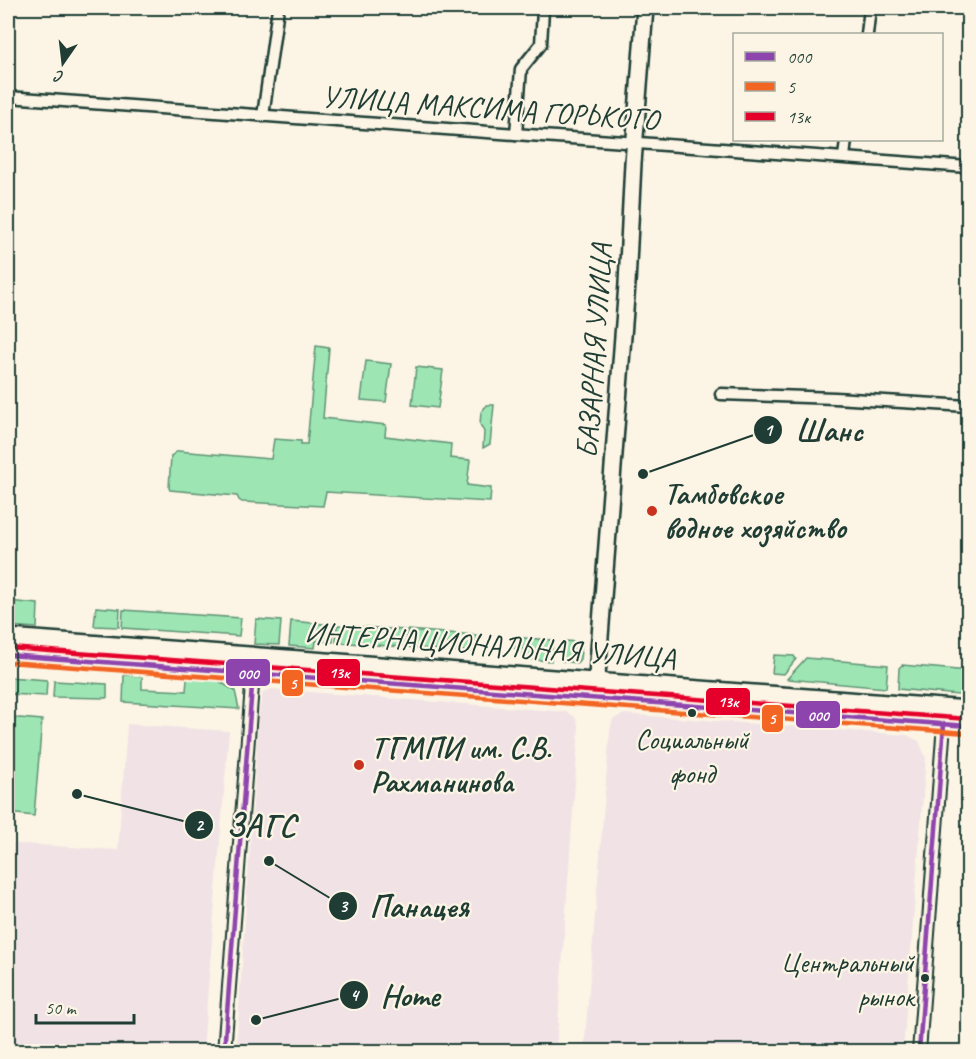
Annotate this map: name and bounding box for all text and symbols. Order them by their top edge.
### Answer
north arrow [33,33,93,93]
legend [733,33,943,141]
text: 000 [787,46,813,68]
text: С [51,65,66,87]
text: 5 [787,76,796,98]
street label: УЛИЦА МАКСИМА ГОРЬКОГО [320,77,663,139]
text: 13к [787,106,812,128]
street label: БАЗАРНАЯ УЛИЦА [568,241,621,459]
callout: Шанс [753,405,875,455]
text: Шанс [795,410,865,451]
text: 1 [764,419,774,441]
place label: Тамбовское водное хозяйство [664,475,848,548]
marker: Тамбовское водное хозяйство [645,504,659,518]
street label: ИНТЕРНАЦИОНАЛЬНАЯ УЛИЦА [303,613,678,677]
line badge: 000 [225,658,271,687]
line badge: 13к [316,658,361,687]
text: 13к [329,663,351,683]
text: 000 [237,664,261,684]
line badge: 5 [281,669,304,697]
text: 5 [290,674,299,694]
line badge: 13к [705,687,751,716]
text: 13к [718,692,740,712]
line badge: 000 [795,700,841,729]
line badge: 5 [761,704,784,733]
text: 000 [807,706,831,726]
marker: Социальный фонд [686,707,698,719]
text: 5 [769,709,778,729]
place label: Социальный фонд [635,722,750,791]
place label: ТГМПИ им. С.В. Рахманинова [371,729,552,801]
marker: ТГМПИ им. С.В. Рахманинова [352,758,366,772]
callout: ЗАГС [184,800,307,850]
text: ЗАГС [226,805,299,846]
text: 2 [195,814,205,836]
callout: Панацея [328,881,480,931]
text: Панацея [370,886,471,927]
text: 3 [339,895,349,917]
place label: Центральный рынок [781,945,917,1014]
callout: Home [339,970,451,1020]
marker: Центральный рынок [919,972,931,984]
text: Home [381,975,442,1016]
text: 4 [350,984,360,1006]
scale bar [36,987,134,1025]
text: 50 m [45,997,78,1019]

